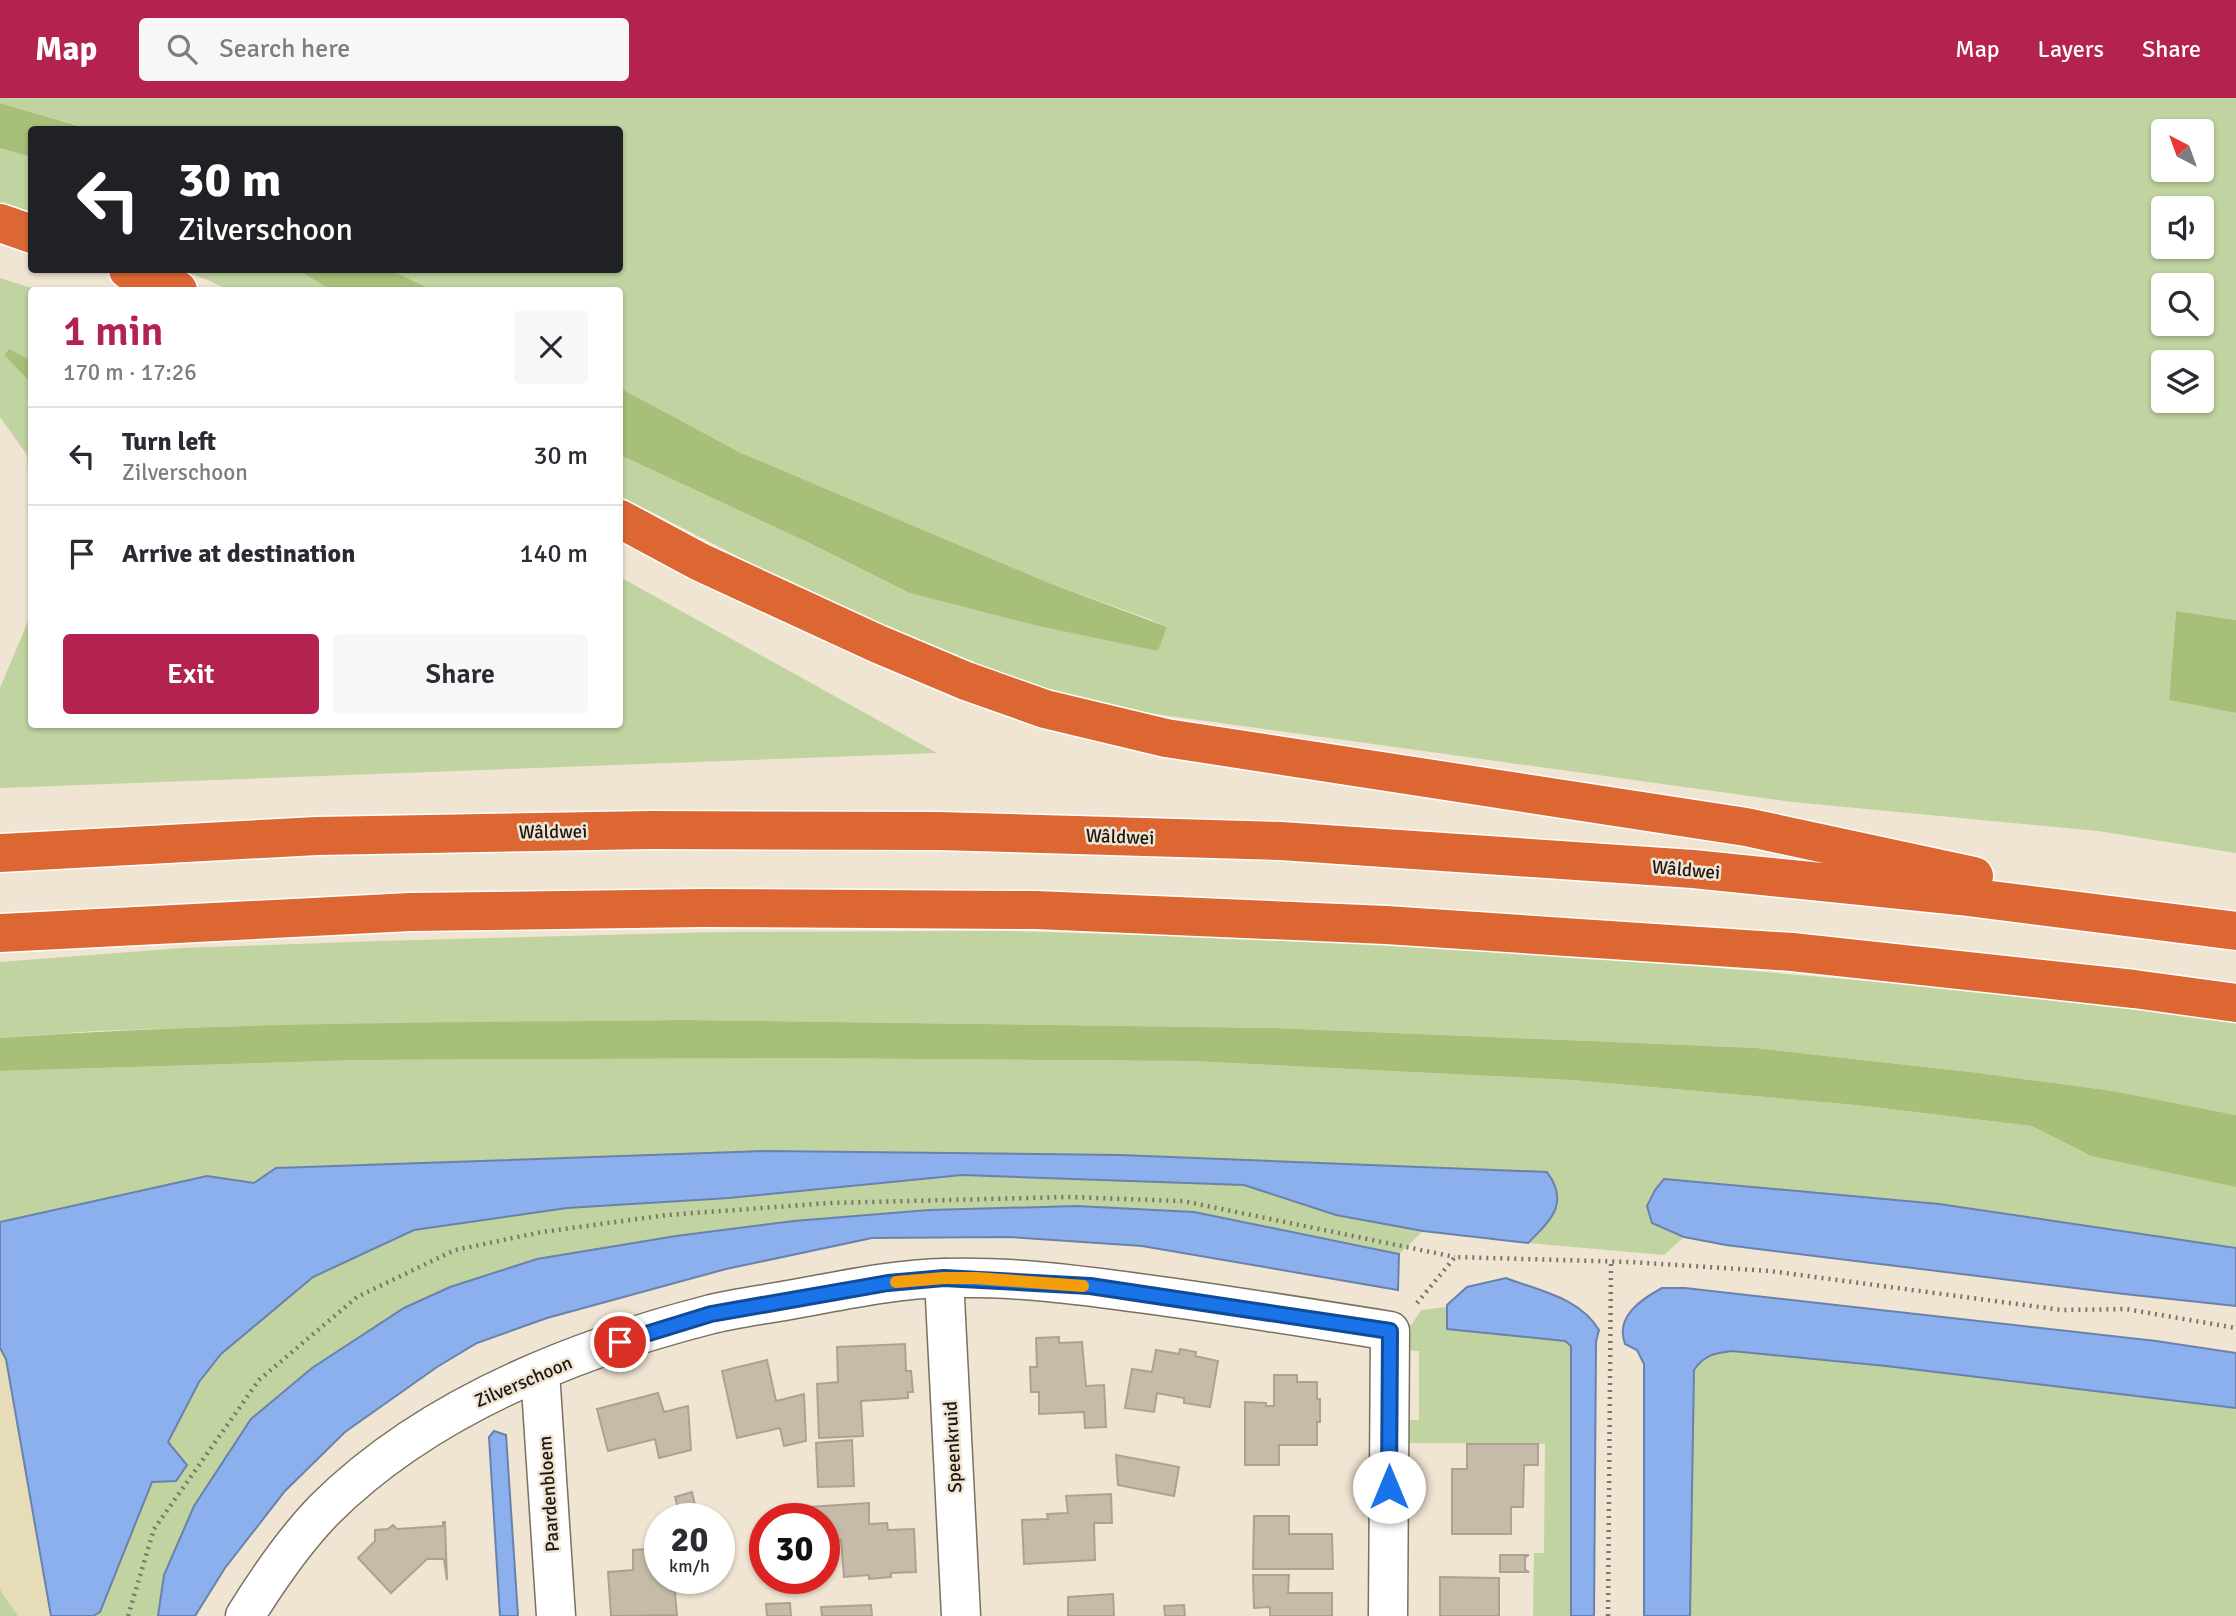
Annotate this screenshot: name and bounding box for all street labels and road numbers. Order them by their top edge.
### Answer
street label: Wâldwei [518,819,588,845]
street label: Wâldwei [1085,824,1155,850]
street label: Wâldwei [1651,855,1721,885]
street label: Zilverschoon [471,1351,576,1413]
street label: Speenkruid [939,1400,967,1494]
street label: Paardenbloem [533,1435,565,1553]

